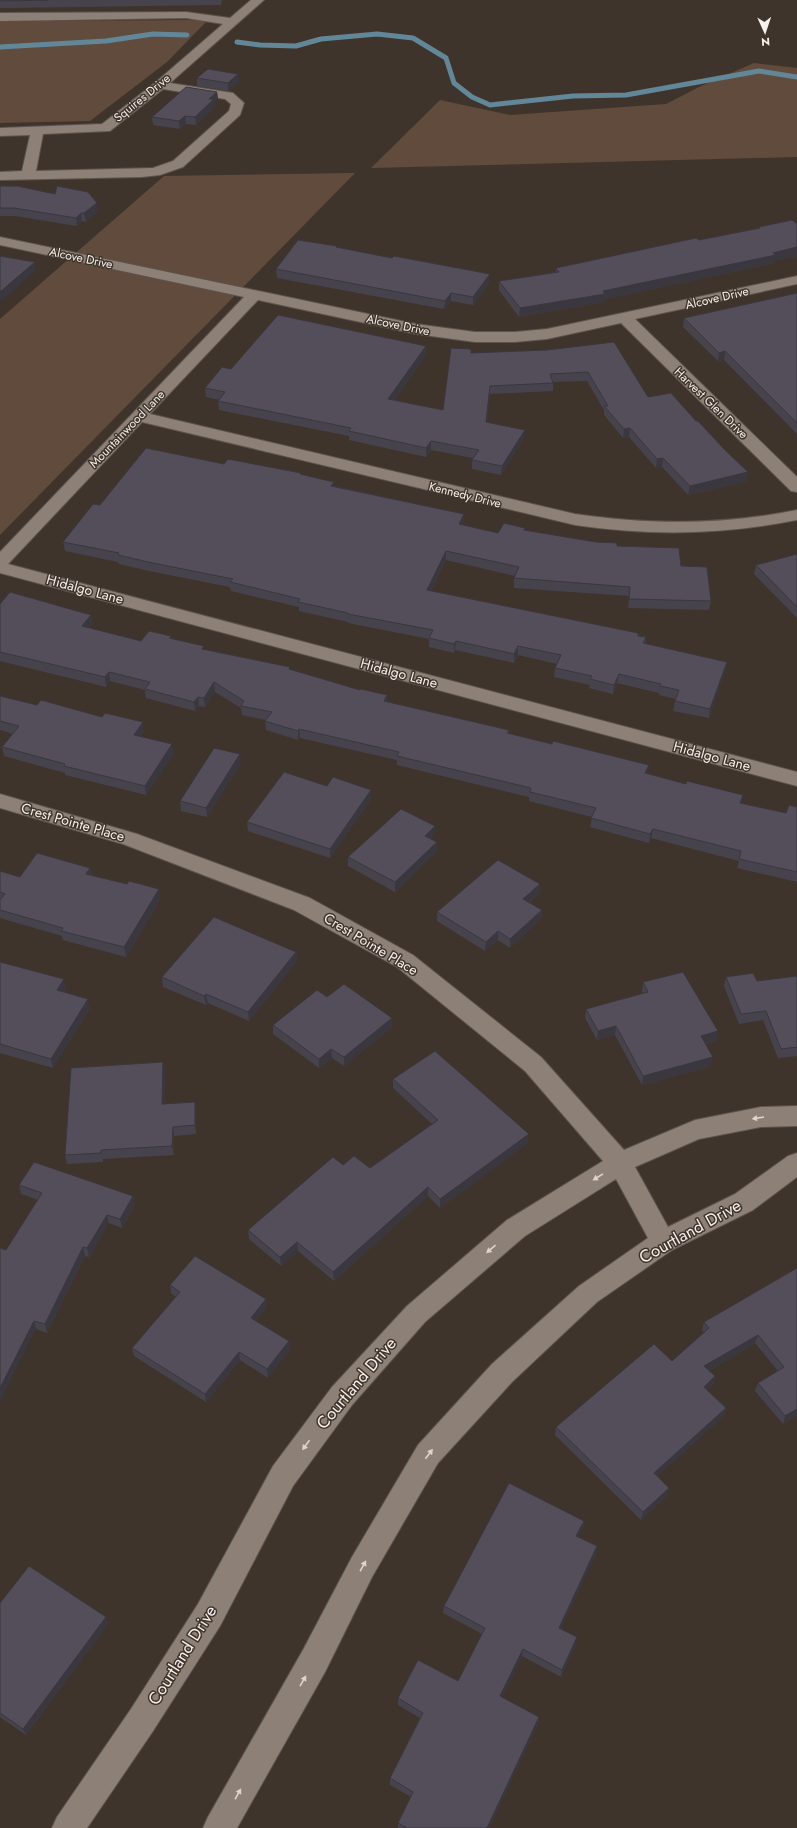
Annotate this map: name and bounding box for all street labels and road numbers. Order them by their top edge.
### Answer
street label: Squires Drive [110,70,174,126]
street label: Alcove Drive [48,243,114,273]
street label: Alcove Drive [684,282,750,314]
street label: Alcove Drive [365,310,431,340]
street label: Harvest Glen Drive [670,363,752,443]
street label: Mountainwood Lane [85,386,169,472]
street label: Kennedy Drive [427,477,503,513]
street label: Hidalgo Lane [44,569,126,609]
street label: Hidalgo Lane [358,653,440,693]
street label: Hidalgo Lane [671,736,753,776]
street label: Crest Pointe Place [19,798,127,846]
street label: Crest Pointe Place [320,908,422,980]
street label: Courtland Drive [635,1193,746,1269]
street label: Courtland Drive [310,1332,402,1434]
street label: Courtland Drive [142,1600,222,1709]

